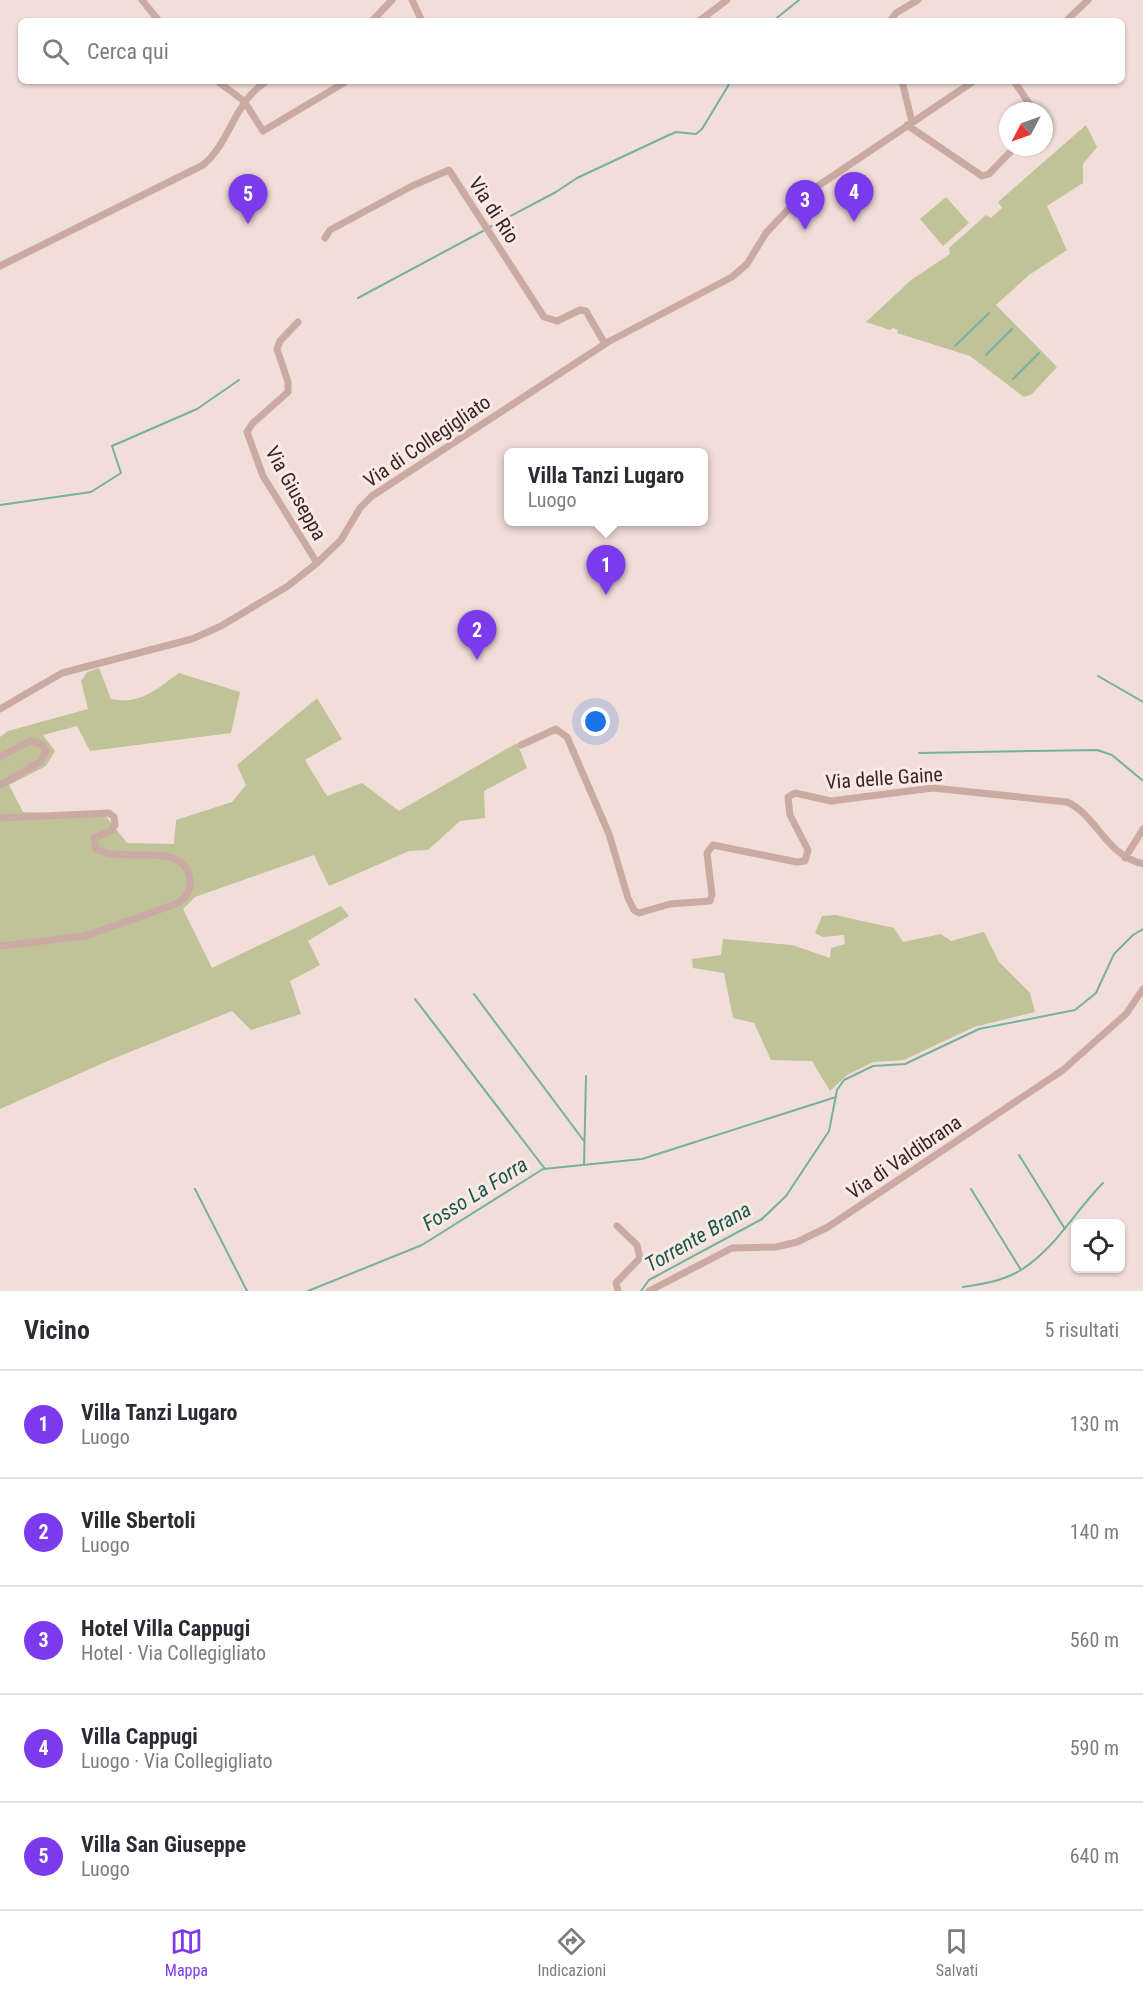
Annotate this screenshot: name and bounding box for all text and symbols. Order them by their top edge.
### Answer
search box [18,18,1125,84]
icon: search [39,35,72,68]
text: Cerca qui [87,39,169,64]
north arrow [999,102,1053,156]
street label: Via di Rio [464,172,524,248]
pin: 4 [834,172,874,222]
pin: 5 [228,174,268,224]
pin: 3 [786,180,824,230]
street label: Via di Collegigliato [359,390,495,492]
street label: Via Giuseppa [260,442,332,544]
popup [504,448,708,526]
text: Villa Tanzi Lugaro [528,463,684,488]
text: Luogo [528,488,576,512]
pin: 1 [586,546,626,595]
pin: 2 [458,610,496,660]
your location [581,707,610,736]
street label: Via delle Gaine [825,762,943,794]
street label: Via di Valdibrana [842,1110,966,1204]
water label: Fosso La Forra [418,1152,532,1236]
water label: Torrente Brana [641,1197,755,1277]
map controls [1071,1219,1125,1273]
button: locate [1071,1219,1125,1273]
text: Vicino [24,1315,90,1345]
text: 5 risultati [1044,1318,1119,1342]
text: Villa Tanzi Lugaro [81,1400,238,1425]
text: 1 [38,1412,49,1436]
text: 130 m [1070,1412,1119,1436]
text: Luogo [81,1425,130,1449]
text: Ville Sbertoli [81,1508,196,1533]
text: 2 [38,1520,49,1544]
text: 140 m [1070,1520,1119,1544]
text: Luogo [81,1533,130,1557]
text: Hotel Villa Cappugi [81,1616,250,1641]
text: 3 [38,1628,49,1652]
text: 560 m [1070,1628,1119,1652]
text: Hotel · Via Collegigliato [81,1641,266,1665]
text: Villa Cappugi [81,1724,198,1749]
text: 4 [38,1736,49,1760]
text: 590 m [1070,1736,1119,1760]
text: Luogo · Via Collegigliato [81,1749,272,1773]
text: Villa San Giuseppe [81,1832,246,1857]
text: 5 [38,1844,49,1868]
text: 640 m [1070,1844,1119,1868]
text: Luogo [81,1857,130,1881]
tab: Mappa [165,1925,208,1980]
tab: Indicazioni [538,1925,606,1980]
tab: Salvati [936,1925,978,1980]

